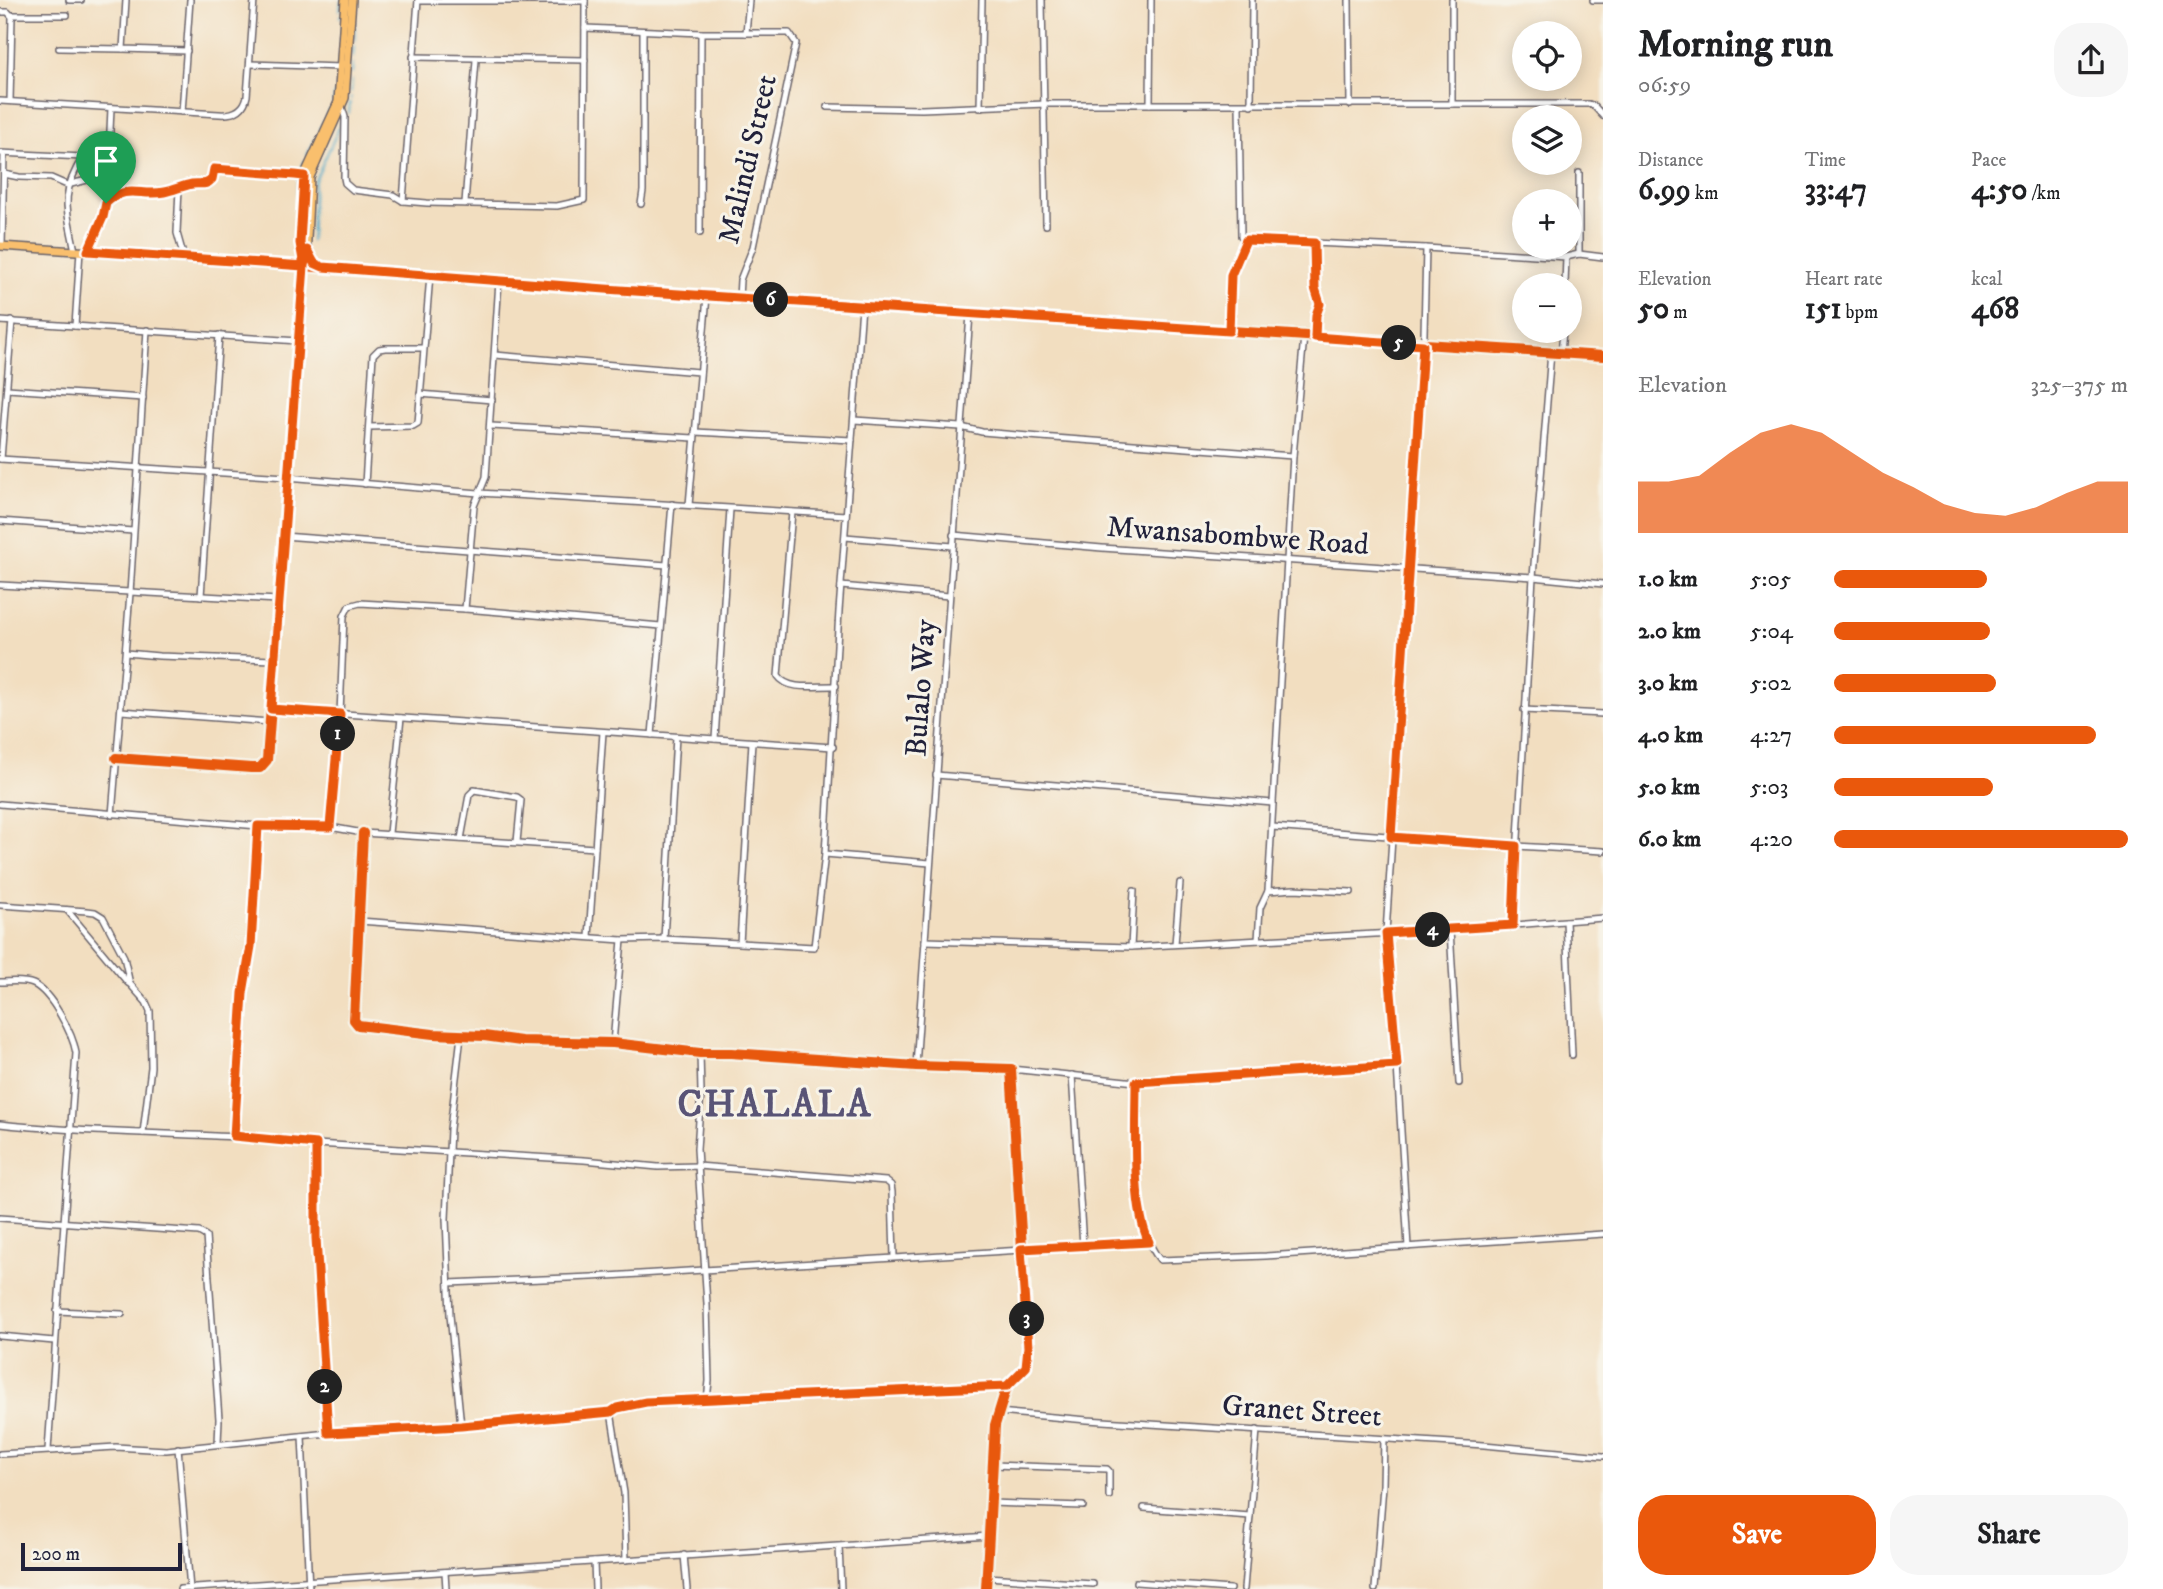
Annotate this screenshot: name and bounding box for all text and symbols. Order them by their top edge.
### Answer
map controls [1512,21,1582,343]
button: locate [1512,21,1582,91]
text: Morning run [1638,21,1833,69]
button: share [2054,23,2128,97]
street label: Malindi Street [711,71,786,248]
text: 06:59 [1638,71,1691,100]
button: layers [1512,105,1582,175]
pin [76,131,136,203]
icon: arrive [87,142,125,180]
text: Distance [1638,149,1703,172]
text: Time [1805,149,1846,172]
text: Pace [1971,149,2006,172]
text: 6.99 [1638,172,1691,209]
text: 33:47 [1805,172,1867,209]
text: 4:50 [1971,172,2027,209]
text: km [1691,182,1718,205]
text: /km [2027,182,2060,205]
button: + [1512,189,1582,259]
text: Elevation [1638,268,1712,291]
text: Heart rate [1805,268,1883,291]
text: kcal [1971,268,2003,291]
button: − [1512,273,1582,343]
pin: 6 [754,282,788,318]
text: 6 [766,288,775,311]
text: 50 [1638,291,1669,328]
text: 151 [1805,291,1841,328]
text: 468 [1971,291,2019,328]
text: m [1669,301,1687,324]
text: bpm [1841,301,1878,324]
pin: 5 [1382,326,1416,360]
text: 5 [1394,331,1403,354]
text: Elevation [1638,371,1727,400]
text: 325–375 m [2030,371,2128,400]
street label: Mwansabombwe Road [1106,509,1370,564]
text: 1.0 km [1638,565,1698,594]
text: 5:05 [1750,565,1791,594]
street label: Bulalo Way [898,617,945,758]
text: 2.0 km [1638,617,1701,646]
text: 5:04 [1750,617,1793,646]
text: 3.0 km [1638,669,1698,698]
text: 5:02 [1750,669,1791,698]
pin: 1 [320,716,356,752]
text: 4.0 km [1638,721,1703,750]
text: 4:27 [1750,721,1792,750]
text: 1 [334,722,341,745]
text: 5.0 km [1638,773,1700,802]
text: 5:03 [1750,773,1788,802]
text: 6.0 km [1638,825,1701,854]
text: 4:20 [1750,825,1793,854]
pin: 4 [1416,912,1450,948]
text: 4 [1427,918,1438,941]
district label: CHALALA [678,1082,872,1129]
pin: 3 [1010,1302,1044,1336]
text: 3 [1023,1307,1030,1330]
pin: 2 [308,1370,342,1404]
text: 2 [320,1375,329,1398]
street label: Granet Street [1221,1387,1383,1436]
button: Save [1638,1495,1876,1575]
button: Share [1890,1495,2128,1575]
scale bar [21,1540,182,1572]
text: 200 m [32,1543,80,1566]

